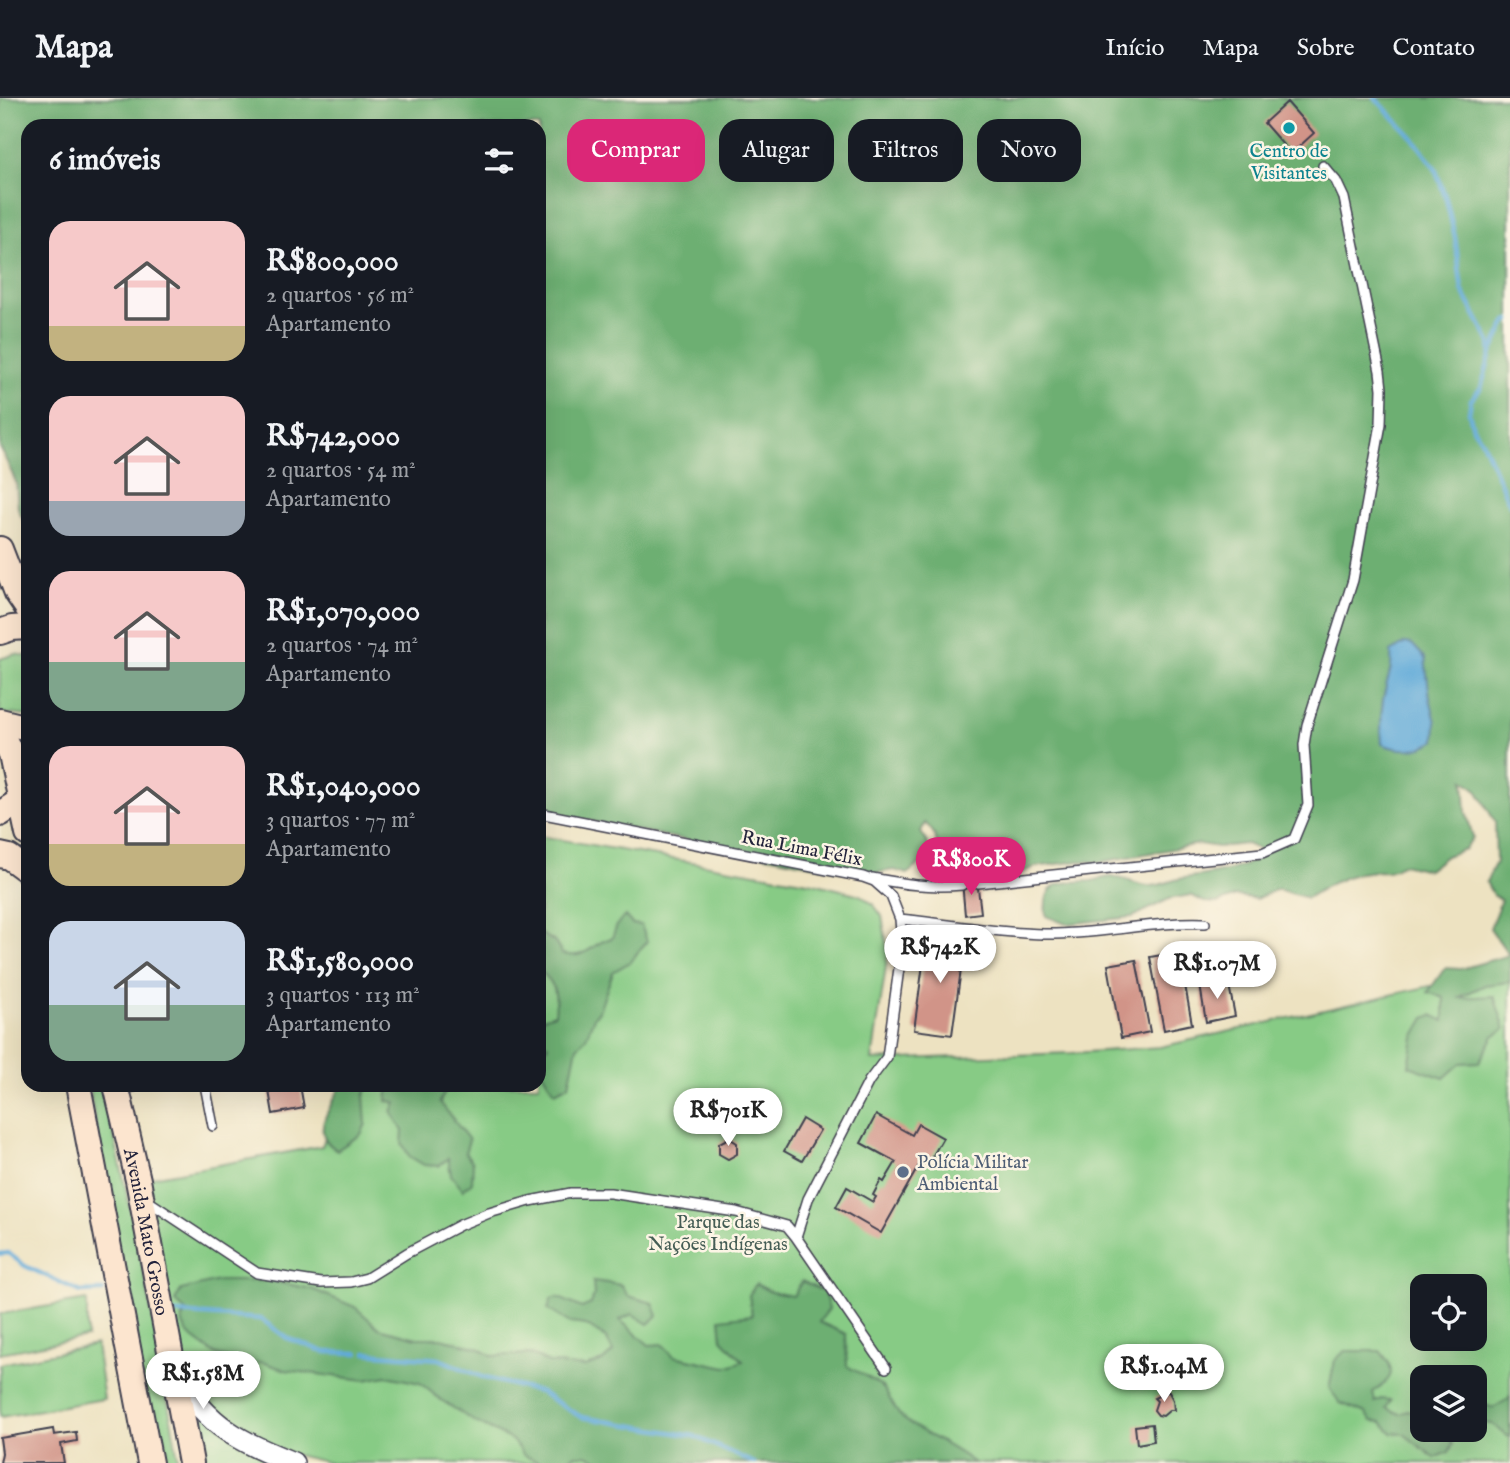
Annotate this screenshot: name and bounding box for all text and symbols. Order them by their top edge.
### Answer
text: Mapa [35,27,112,69]
text: Início [1105,33,1164,64]
text: Mapa [1202,33,1259,64]
text: Sobre [1297,33,1355,64]
text: Contato [1393,33,1475,64]
chip: Comprar [567,119,705,182]
chip: Alugar [719,119,834,182]
chip: Filtros [848,119,963,182]
chip: Novo [977,119,1081,182]
marker: Centro de Visitantes [1281,120,1297,136]
place label: Centro de Visitantes [1249,140,1329,186]
text: 6 imóveis [49,142,161,180]
icon: filters [480,142,518,180]
text: R$800,000 [266,243,399,281]
icon: home [105,249,189,333]
text: 2 quartos · 56 m² [266,281,414,310]
text: Apartamento [266,310,391,339]
text: R$742,000 [266,418,400,456]
icon: home [105,424,189,508]
text: 2 quartos · 54 m² [266,456,416,485]
text: Apartamento [266,485,391,514]
text: R$1,070,000 [266,593,420,631]
icon: home [105,599,189,683]
text: 2 quartos · 74 m² [266,631,418,660]
text: Apartamento [266,660,391,689]
text: R$1,040,000 [266,768,421,806]
icon: home [105,774,189,858]
text: 3 quartos · 77 m² [266,806,415,835]
street label: Rua Lima Félix [739,826,864,872]
text: Apartamento [266,835,391,864]
pin: R$800K [914,838,1028,897]
text: R$800K [932,845,1010,874]
pin: R$742K [883,926,997,985]
text: R$742K [900,933,980,962]
pin: R$1.07M [1152,942,1282,1001]
text: R$1,580,000 [266,943,414,981]
icon: home [105,949,189,1033]
text: R$1.07M [1173,949,1261,978]
text: 3 quartos · 113 m² [266,981,420,1010]
text: Apartamento [266,1010,391,1039]
pin: R$701K [671,1088,785,1148]
text: R$701K [689,1096,767,1125]
street label: Avenida Mato Grosso [117,1145,173,1318]
place label: Polícia Militar Ambiental [916,1151,1029,1197]
marker: Polícia Militar Ambiental [895,1164,911,1180]
park label: Parque das Nações Indígenas [648,1211,788,1257]
map controls [1410,1274,1487,1442]
button: locate [1410,1274,1487,1351]
pin: R$1.04M [1099,1344,1229,1404]
pin: R$1.58M [138,1352,268,1411]
text: R$1.04M [1120,1352,1208,1381]
text: R$1.58M [162,1359,244,1388]
button: layers [1410,1365,1487,1442]

